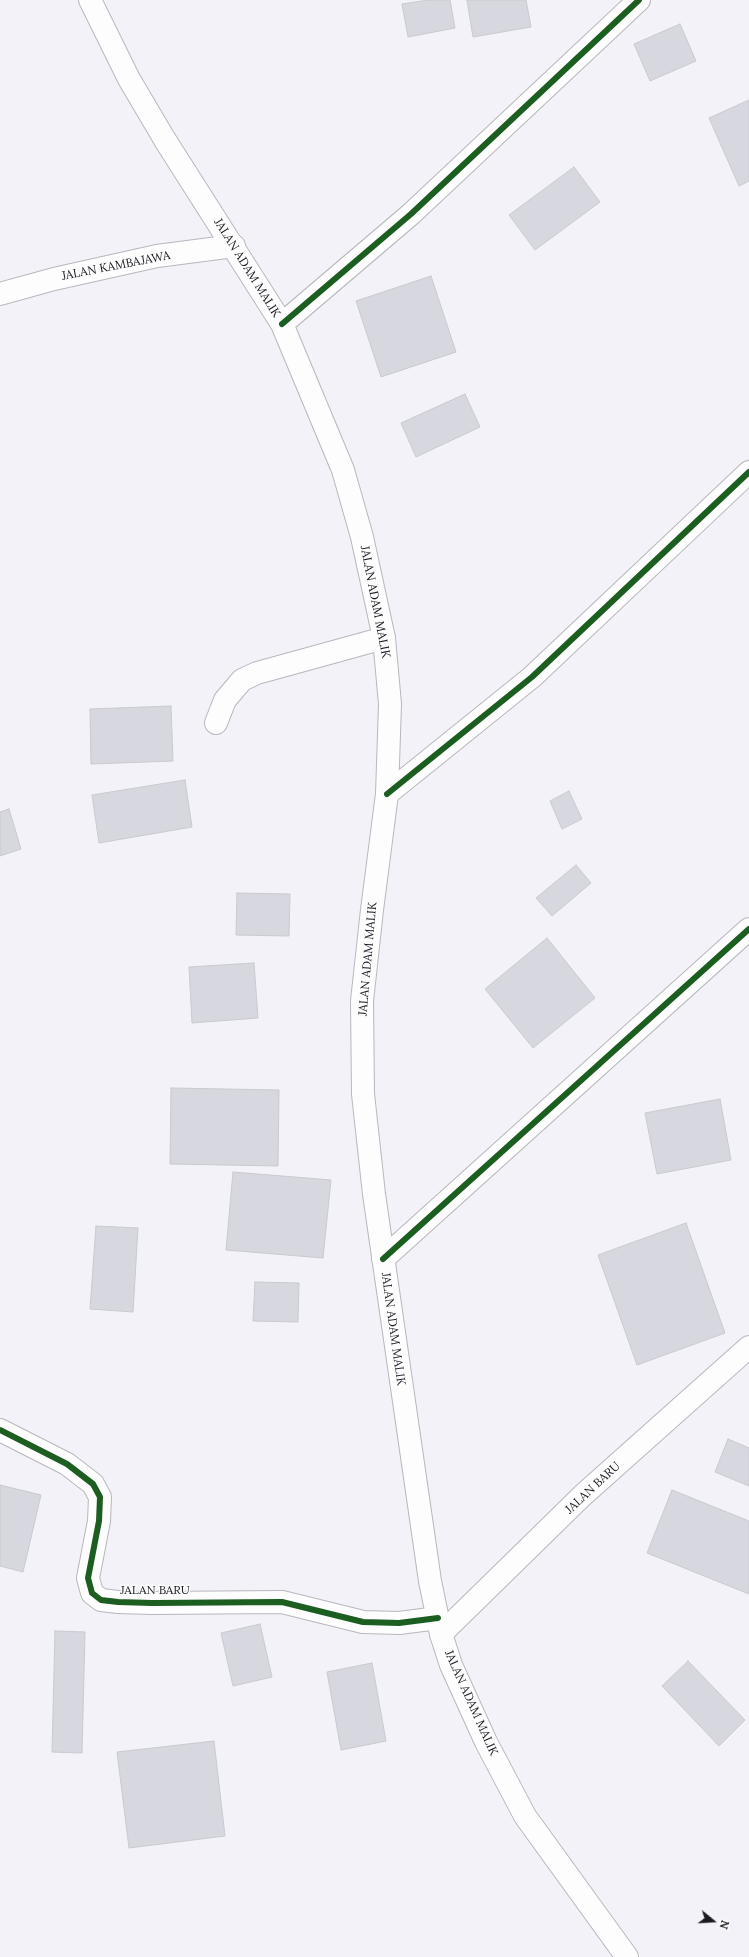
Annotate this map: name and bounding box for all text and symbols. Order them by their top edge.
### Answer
street label: JALAN ADAM MALIK [211,216,283,320]
street label: JALAN KAMBAJAWA [60,248,172,284]
street label: JALAN ADAM MALIK [357,545,393,659]
street label: JALAN ADAM MALIK [356,901,380,1017]
street label: JALAN ADAM MALIK [378,1271,408,1387]
street label: JALAN BARU [563,1459,623,1517]
street label: JALAN BARU [120,1584,190,1598]
street label: JALAN ADAM MALIK [441,1648,501,1758]
north arrow [693,1901,733,1941]
text: N [716,1918,732,1931]

